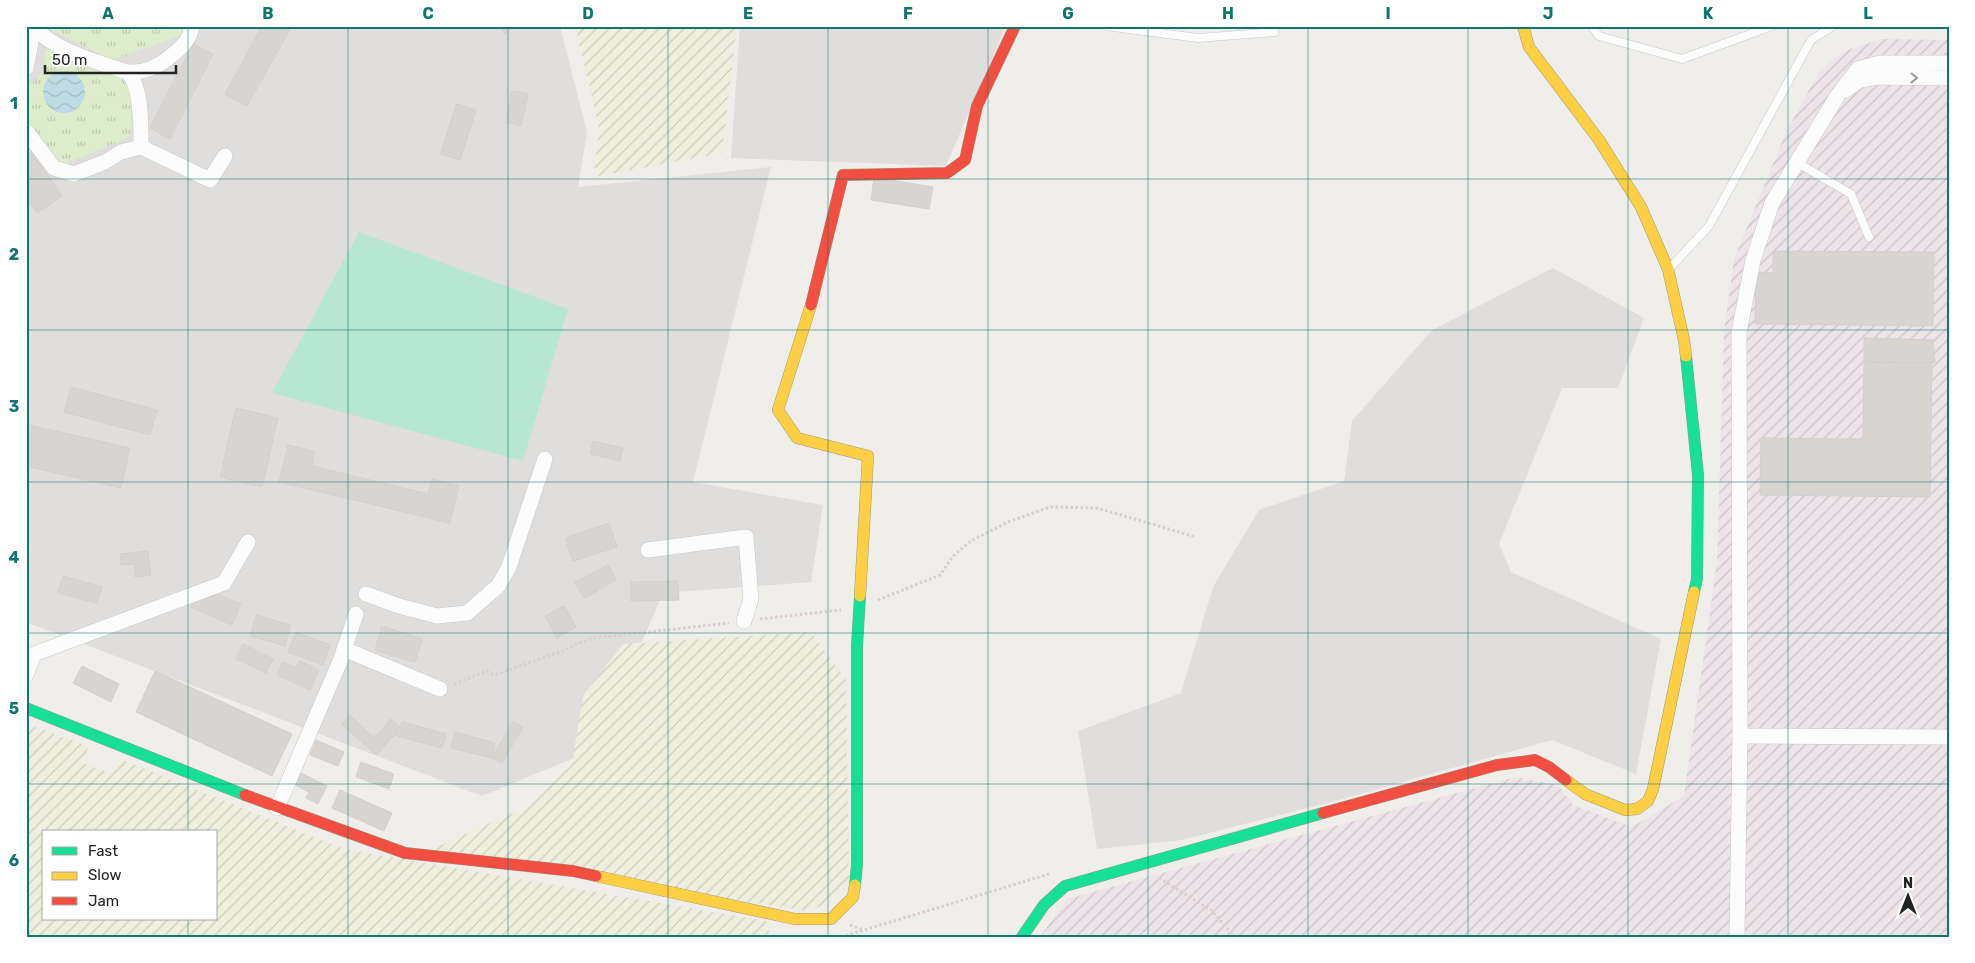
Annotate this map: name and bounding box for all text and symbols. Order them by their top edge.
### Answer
text: A [102,4,114,23]
text: B [262,4,274,23]
text: C [422,4,434,23]
text: D [582,4,594,23]
text: E [743,4,753,23]
text: F [903,4,913,23]
text: G [1062,4,1074,23]
text: H [1222,4,1234,23]
text: I [1385,4,1391,23]
text: J [1543,4,1553,23]
text: K [1703,4,1714,23]
text: L [1863,4,1873,23]
scale bar [45,42,176,74]
text: 50 m [52,51,87,69]
one-way arrow [1910,72,1918,83]
text: 1 [10,94,18,113]
text: 2 [9,245,19,264]
text: 3 [9,397,19,416]
text: 4 [9,548,20,567]
text: 5 [9,699,19,718]
legend [42,830,218,920]
text: Fast [88,842,118,860]
text: 6 [9,851,19,870]
text: Slow [88,866,121,884]
north arrow [1882,870,1932,920]
text: N [1903,875,1913,892]
text: Jam [88,892,119,910]

